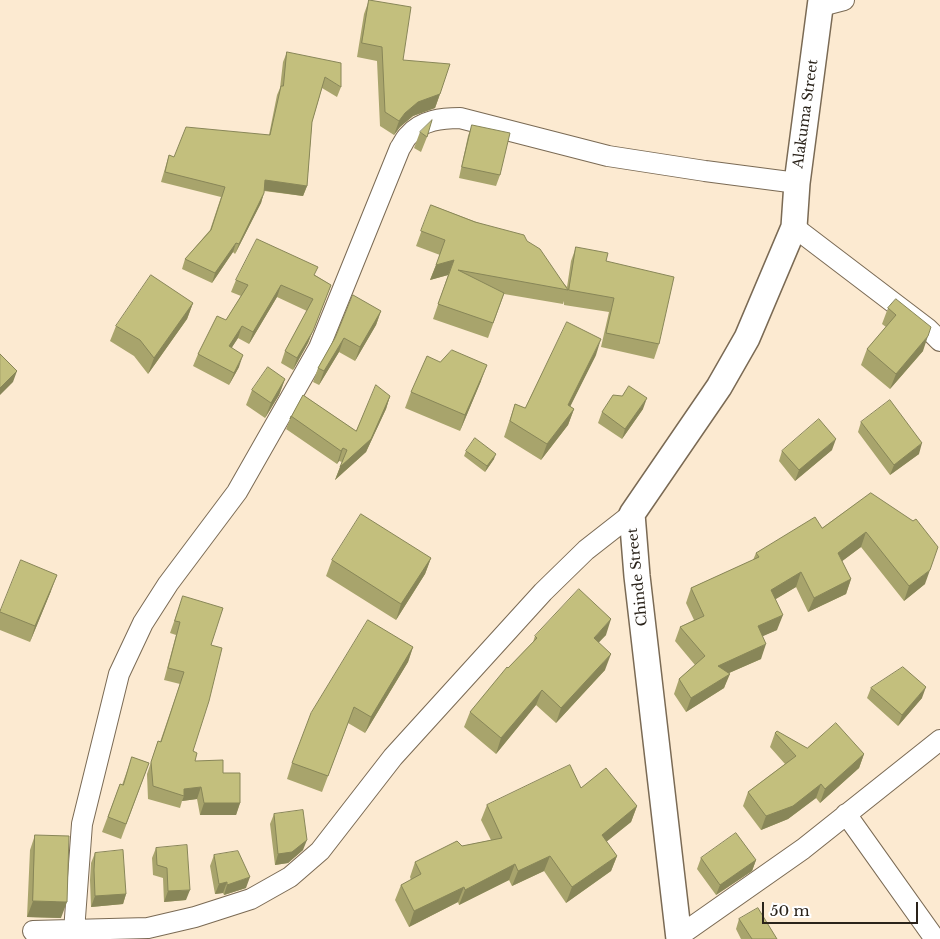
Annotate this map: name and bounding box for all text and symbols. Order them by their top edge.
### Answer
street label: Alakuma Street [790,58,822,170]
street label: Chinde Street [624,527,652,627]
scale bar [765,892,921,924]
text: 50 m [770,901,810,920]

